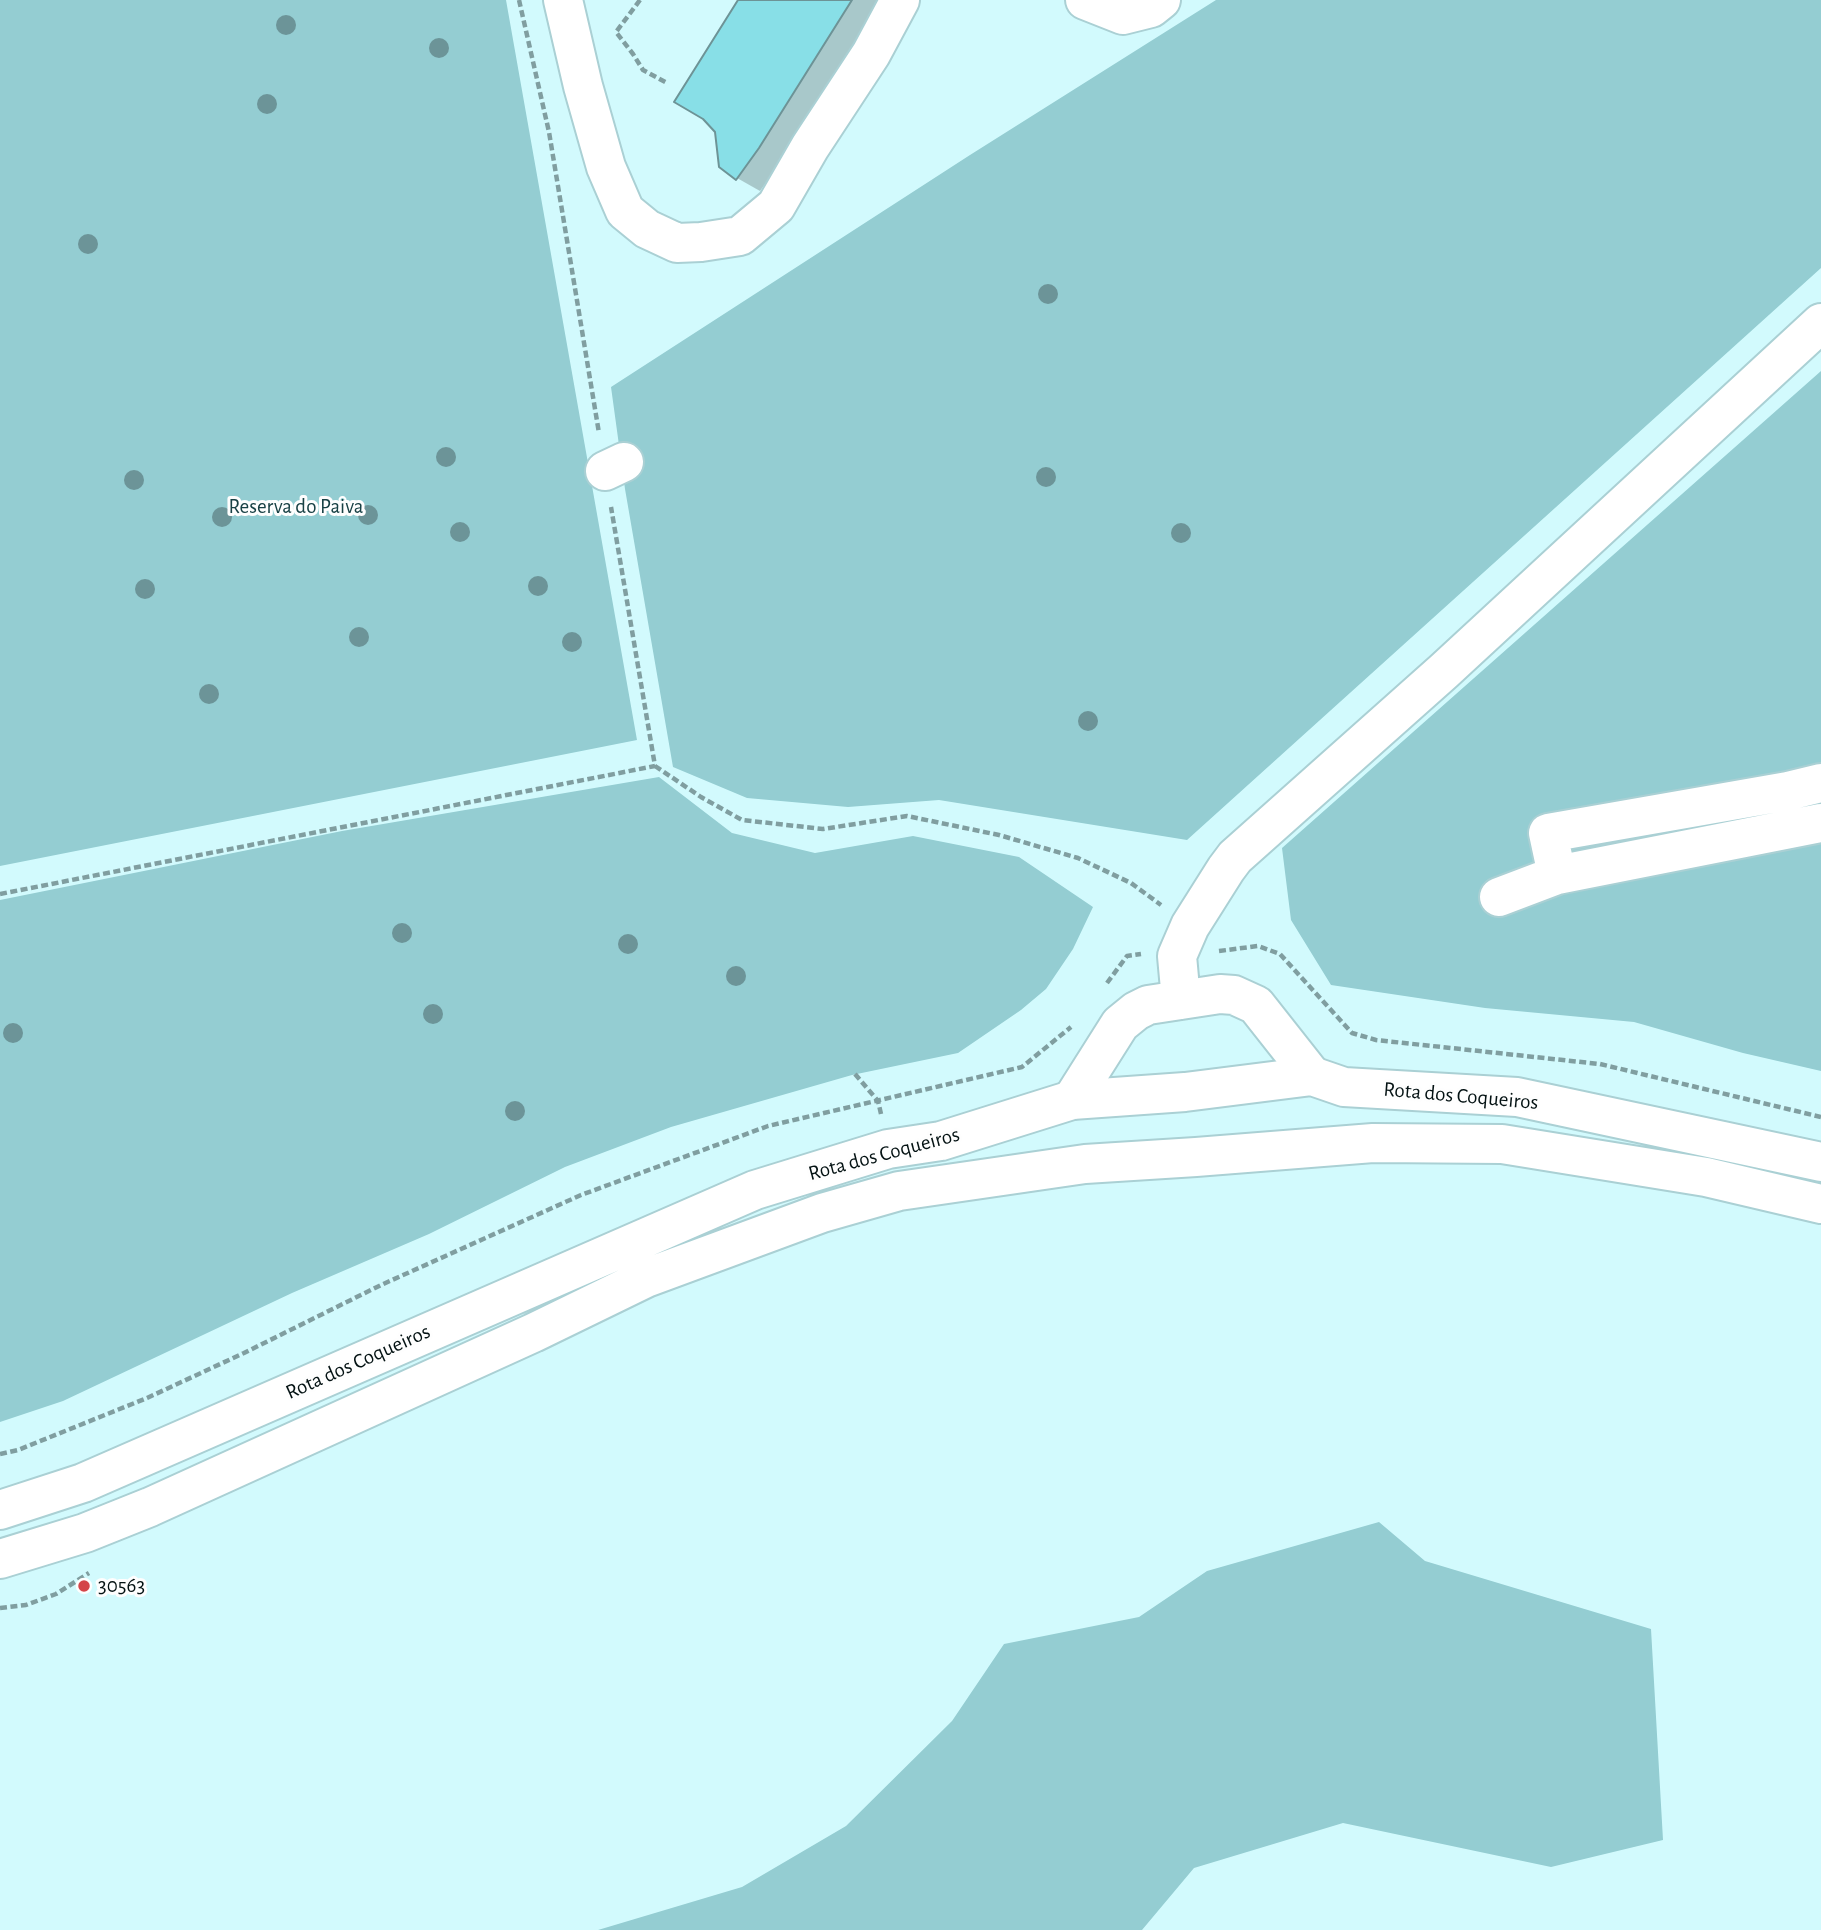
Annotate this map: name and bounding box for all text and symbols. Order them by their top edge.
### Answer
park label: Reserva do Paiva [229,494,363,520]
street label: Rota dos Coqueiros [1383,1077,1539,1115]
street label: Rota dos Coqueiros [806,1122,962,1186]
street label: Rota dos Coqueiros [282,1319,434,1405]
place label: 30563 [98,1573,145,1599]
marker: 30563 [76,1578,92,1594]

